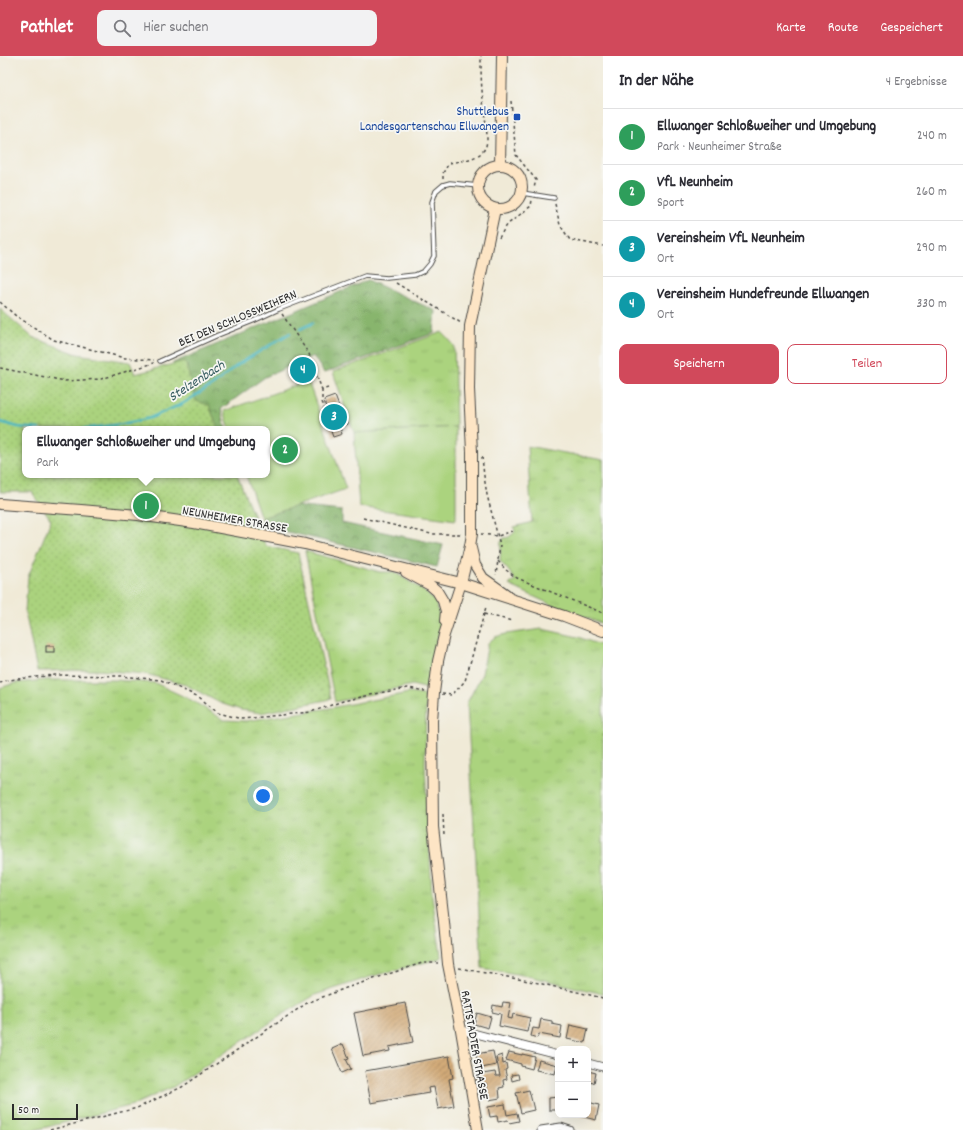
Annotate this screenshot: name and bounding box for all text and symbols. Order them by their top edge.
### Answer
search box [97,10,377,46]
text: Pathlet [20,15,73,42]
icon: search [111,17,133,39]
text: Hier suchen [143,17,208,39]
text: Karte [776,18,806,38]
text: Route [828,18,858,38]
text: Gespeichert [880,18,943,38]
text: In der Nähe [619,70,694,94]
text: 4 Ergebnisse [886,73,947,92]
place label: Shuttlebus Landesgartenschau Ellwangen [360,103,509,137]
marker: Shuttlebus Landesgartenschau Ellwangen [512,112,522,122]
text: Ellwanger Schloßweiher und Umgebung [657,116,876,138]
text: 1 [631,127,633,146]
text: 240 m [917,127,947,146]
text: Park · Neunheimer Straße [657,138,782,157]
text: VfL Neunheim [657,172,733,194]
text: 2 [629,183,635,202]
text: 260 m [916,183,947,202]
text: Sport [657,194,684,213]
text: Vereinsheim VfL Neunheim [657,228,805,250]
text: 3 [629,239,635,258]
text: 290 m [916,239,947,258]
text: Ort [657,250,674,269]
text: Vereinsheim Hundefreunde Ellwangen [657,284,869,306]
street label: BEI DEN SCHLOSSWEIHERN [176,286,300,353]
text: 4 [629,295,635,314]
text: 330 m [916,295,947,314]
text: Ort [657,306,674,325]
button: Speichern [619,344,779,384]
button: Teilen [787,344,947,384]
pin: 4 [290,355,316,385]
water label: Stelzenbach [165,356,230,407]
pin: 3 [321,402,347,432]
popup [22,426,270,478]
text: Ellwanger Schloßweiher und Umgebung [36,432,256,454]
pin: 2 [272,435,298,465]
text: Park [36,454,59,473]
pin: 1 [133,491,159,521]
street label: NEUNHEIMER STRASSE [181,502,289,539]
your location [253,786,273,806]
street label: RATTSTADTER STRASSE [455,989,493,1102]
map controls [555,1046,591,1118]
button: + [555,1046,591,1082]
button: − [555,1082,591,1118]
scale bar [12,1102,78,1121]
text: 50 m [18,1103,39,1119]

